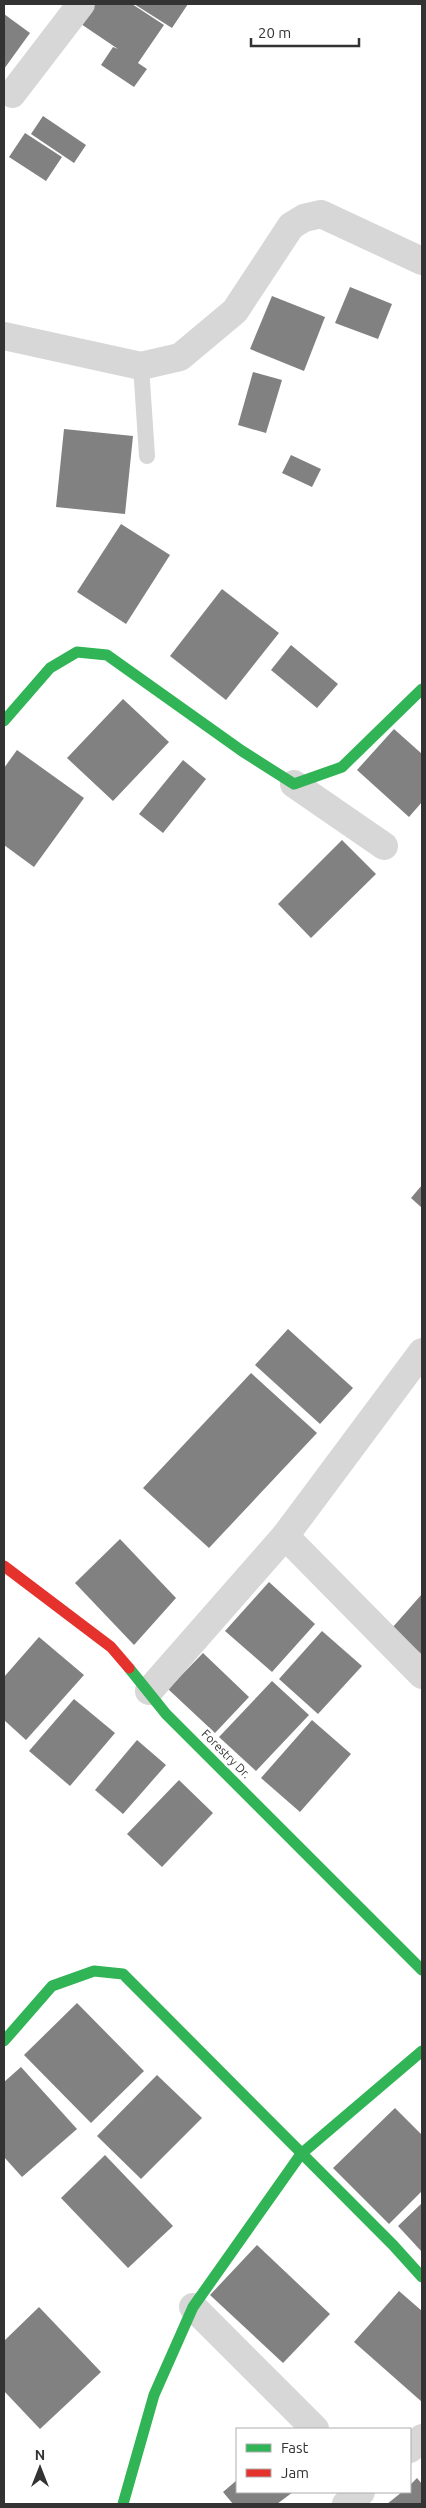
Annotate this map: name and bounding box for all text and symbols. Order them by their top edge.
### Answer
scale bar [251,15,358,47]
text: 20 m [258,24,291,41]
street label: Forestry Dr. [199,1727,253,1781]
legend [236,2428,411,2493]
text: Fast [281,2439,309,2456]
north arrow [15,2443,65,2493]
text: N [35,2447,45,2463]
text: Jam [281,2464,309,2481]

